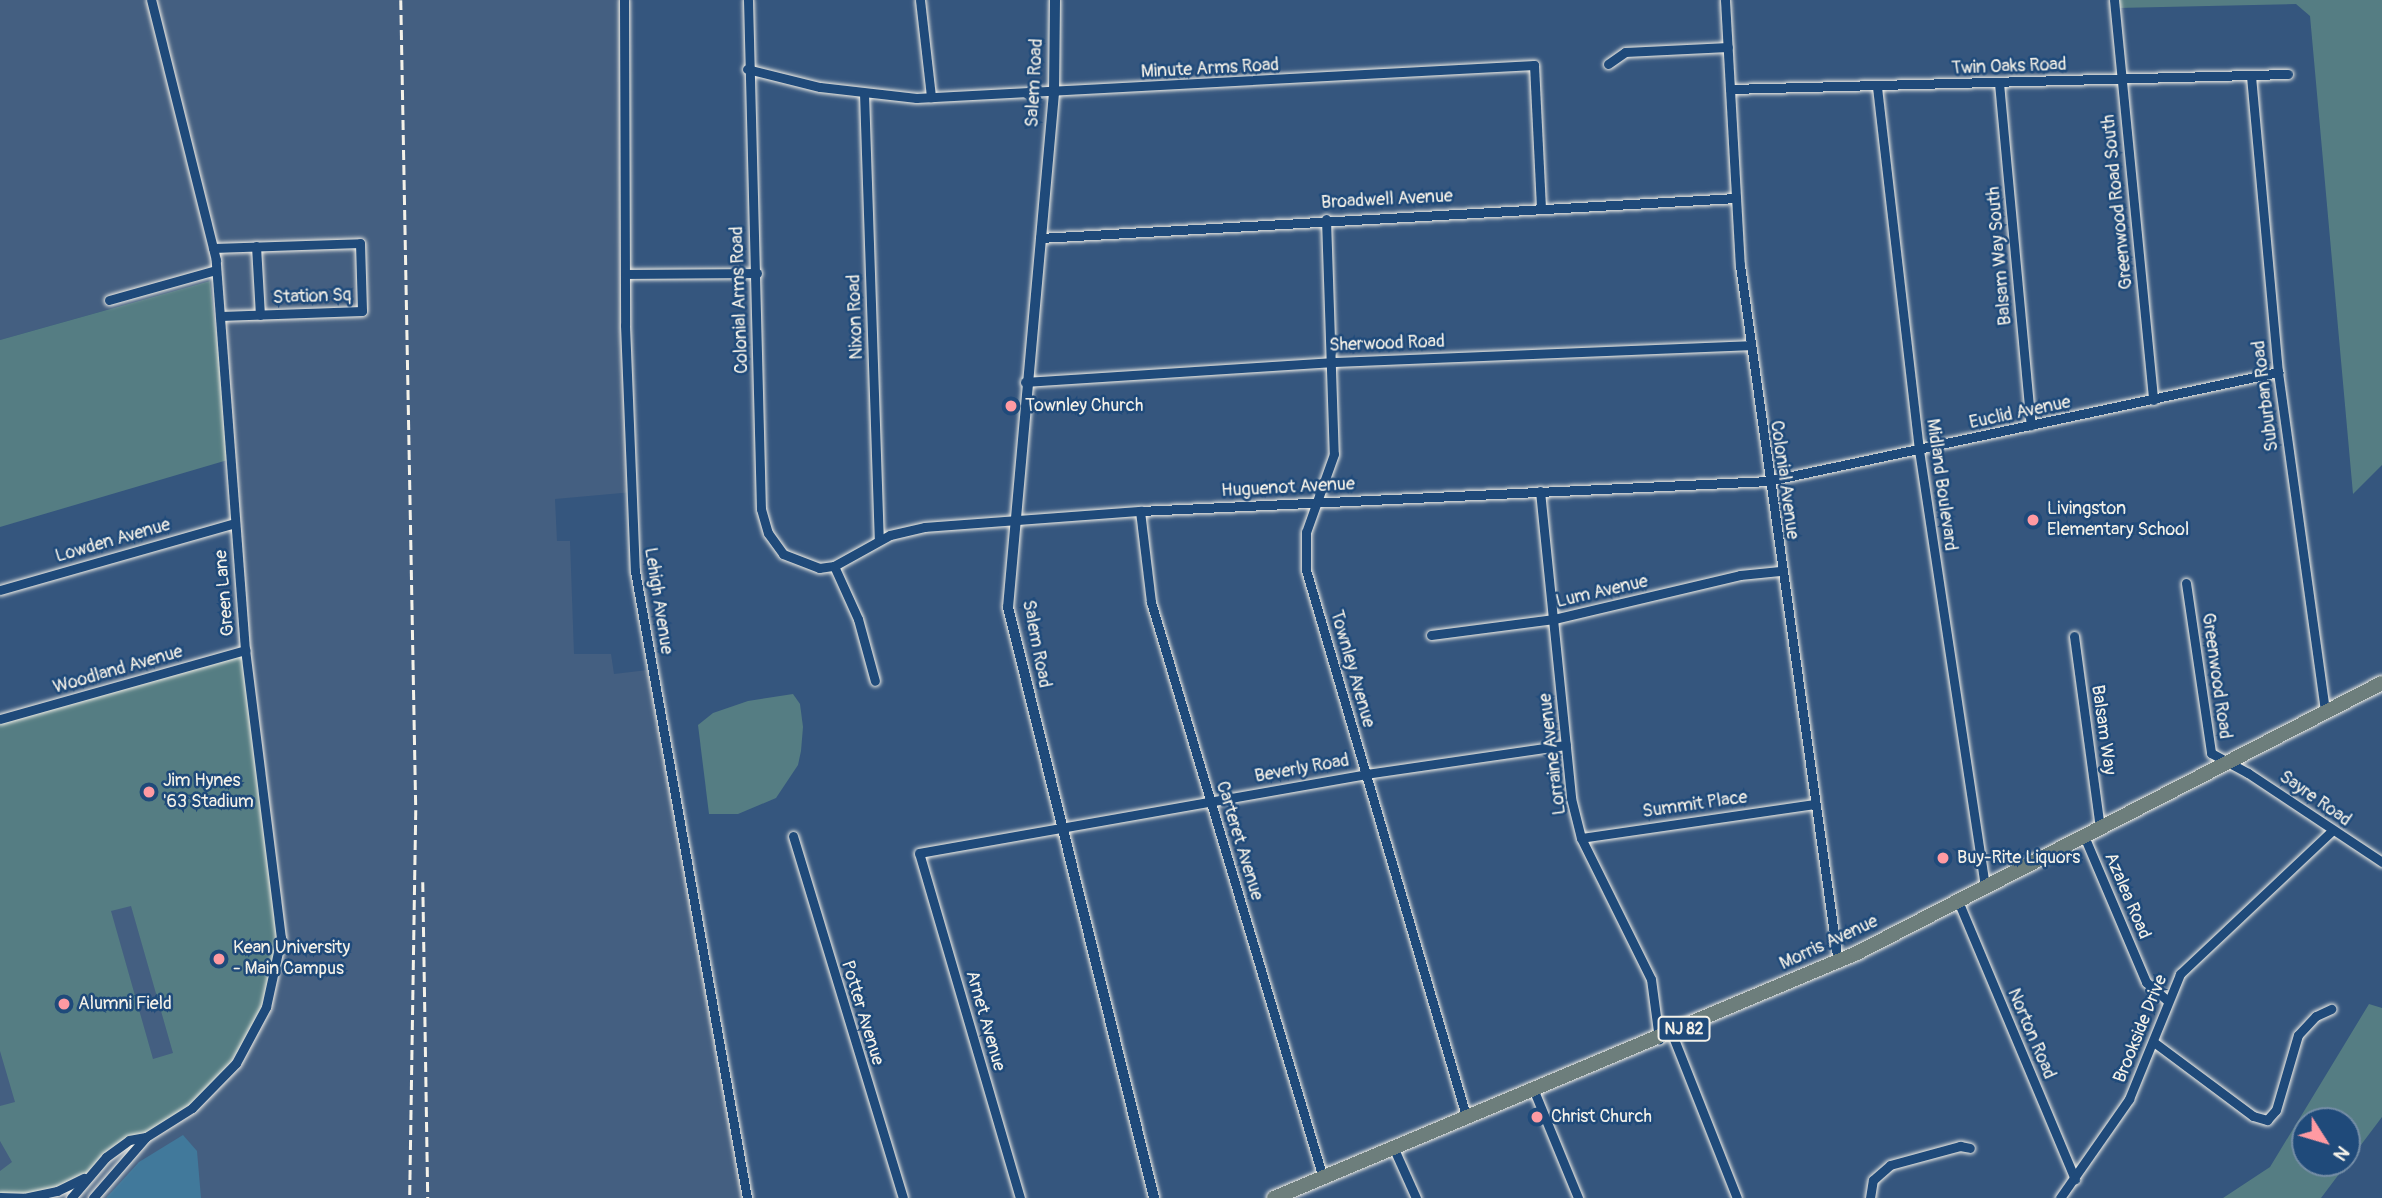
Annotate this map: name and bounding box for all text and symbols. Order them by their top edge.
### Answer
street label: Salem Road [1022,38,1048,128]
street label: Twin Oaks Road [1951,54,2067,80]
street label: Minute Arms Road [1140,55,1280,83]
street label: Greenwood Road South [2098,113,2138,291]
street label: Broadwell Avenue [1321,186,1453,214]
street label: Balsam Way South [1983,186,2017,326]
street label: Colonial Arms Road [727,226,753,374]
street label: Nixon Road [844,274,868,360]
street label: Station Sq [272,285,352,309]
street label: Sherwood Road [1329,331,1445,357]
street label: Suburban Road [2248,339,2284,453]
street label: Euclid Avenue [1967,392,2073,434]
place label: Townley Church [1025,395,1143,417]
marker: Townley Church [1003,398,1019,414]
street label: Midland Boulevard [1921,417,1961,553]
street label: Colonial Avenue [1765,419,1803,541]
street label: Huguenot Avenue [1221,474,1355,502]
place label: Livingston Elementary School [2047,499,2189,542]
marker: Livingston Elementary School [2025,512,2041,528]
street label: Lowden Avenue [53,514,173,568]
street label: Lehigh Avenue [639,546,677,656]
street label: Green Lane [210,549,240,637]
street label: Lum Avenue [1554,571,1650,613]
street label: Salem Road [1017,598,1055,690]
street label: Townley Avenue [1325,608,1379,730]
street label: Greenwood Road [2196,612,2236,740]
street label: Woodland Avenue [51,641,185,699]
street label: Balsam Way [2086,684,2120,776]
street label: Lorraine Avenue [1535,692,1571,816]
street label: Beverly Road [1253,750,1351,788]
street label: Sayre Road [2275,766,2355,832]
place label: Jim Hynes '63 Stadium [163,771,254,814]
street label: Carteret Avenue [1211,779,1267,903]
marker: Jim Hynes '63 Stadium [141,784,157,800]
street label: Summit Place [1641,787,1749,823]
place label: Buy-Rite Liquors [1957,847,2080,869]
street label: Azalea Road [2099,849,2155,943]
marker: Buy-Rite Liquors [1935,850,1951,866]
street label: Morris Avenue [1776,911,1882,975]
place label: Kean University - Main Campus [233,938,350,981]
marker: Kean University - Main Campus [211,951,227,967]
street label: Potter Avenue [836,958,888,1068]
street label: Arnet Avenue [960,968,1010,1074]
street label: Brookside Drive [2110,972,2172,1086]
street label: Norton Road [2002,985,2060,1083]
place label: Alumni Field [78,993,172,1015]
marker: Alumni Field [56,996,72,1012]
road number: NJ 82 [1656,1016,1712,1042]
place label: Christ Church [1551,1106,1652,1128]
north arrow [2291,1107,2361,1177]
marker: Christ Church [1529,1109,1545,1125]
text: N [2328,1141,2355,1166]

